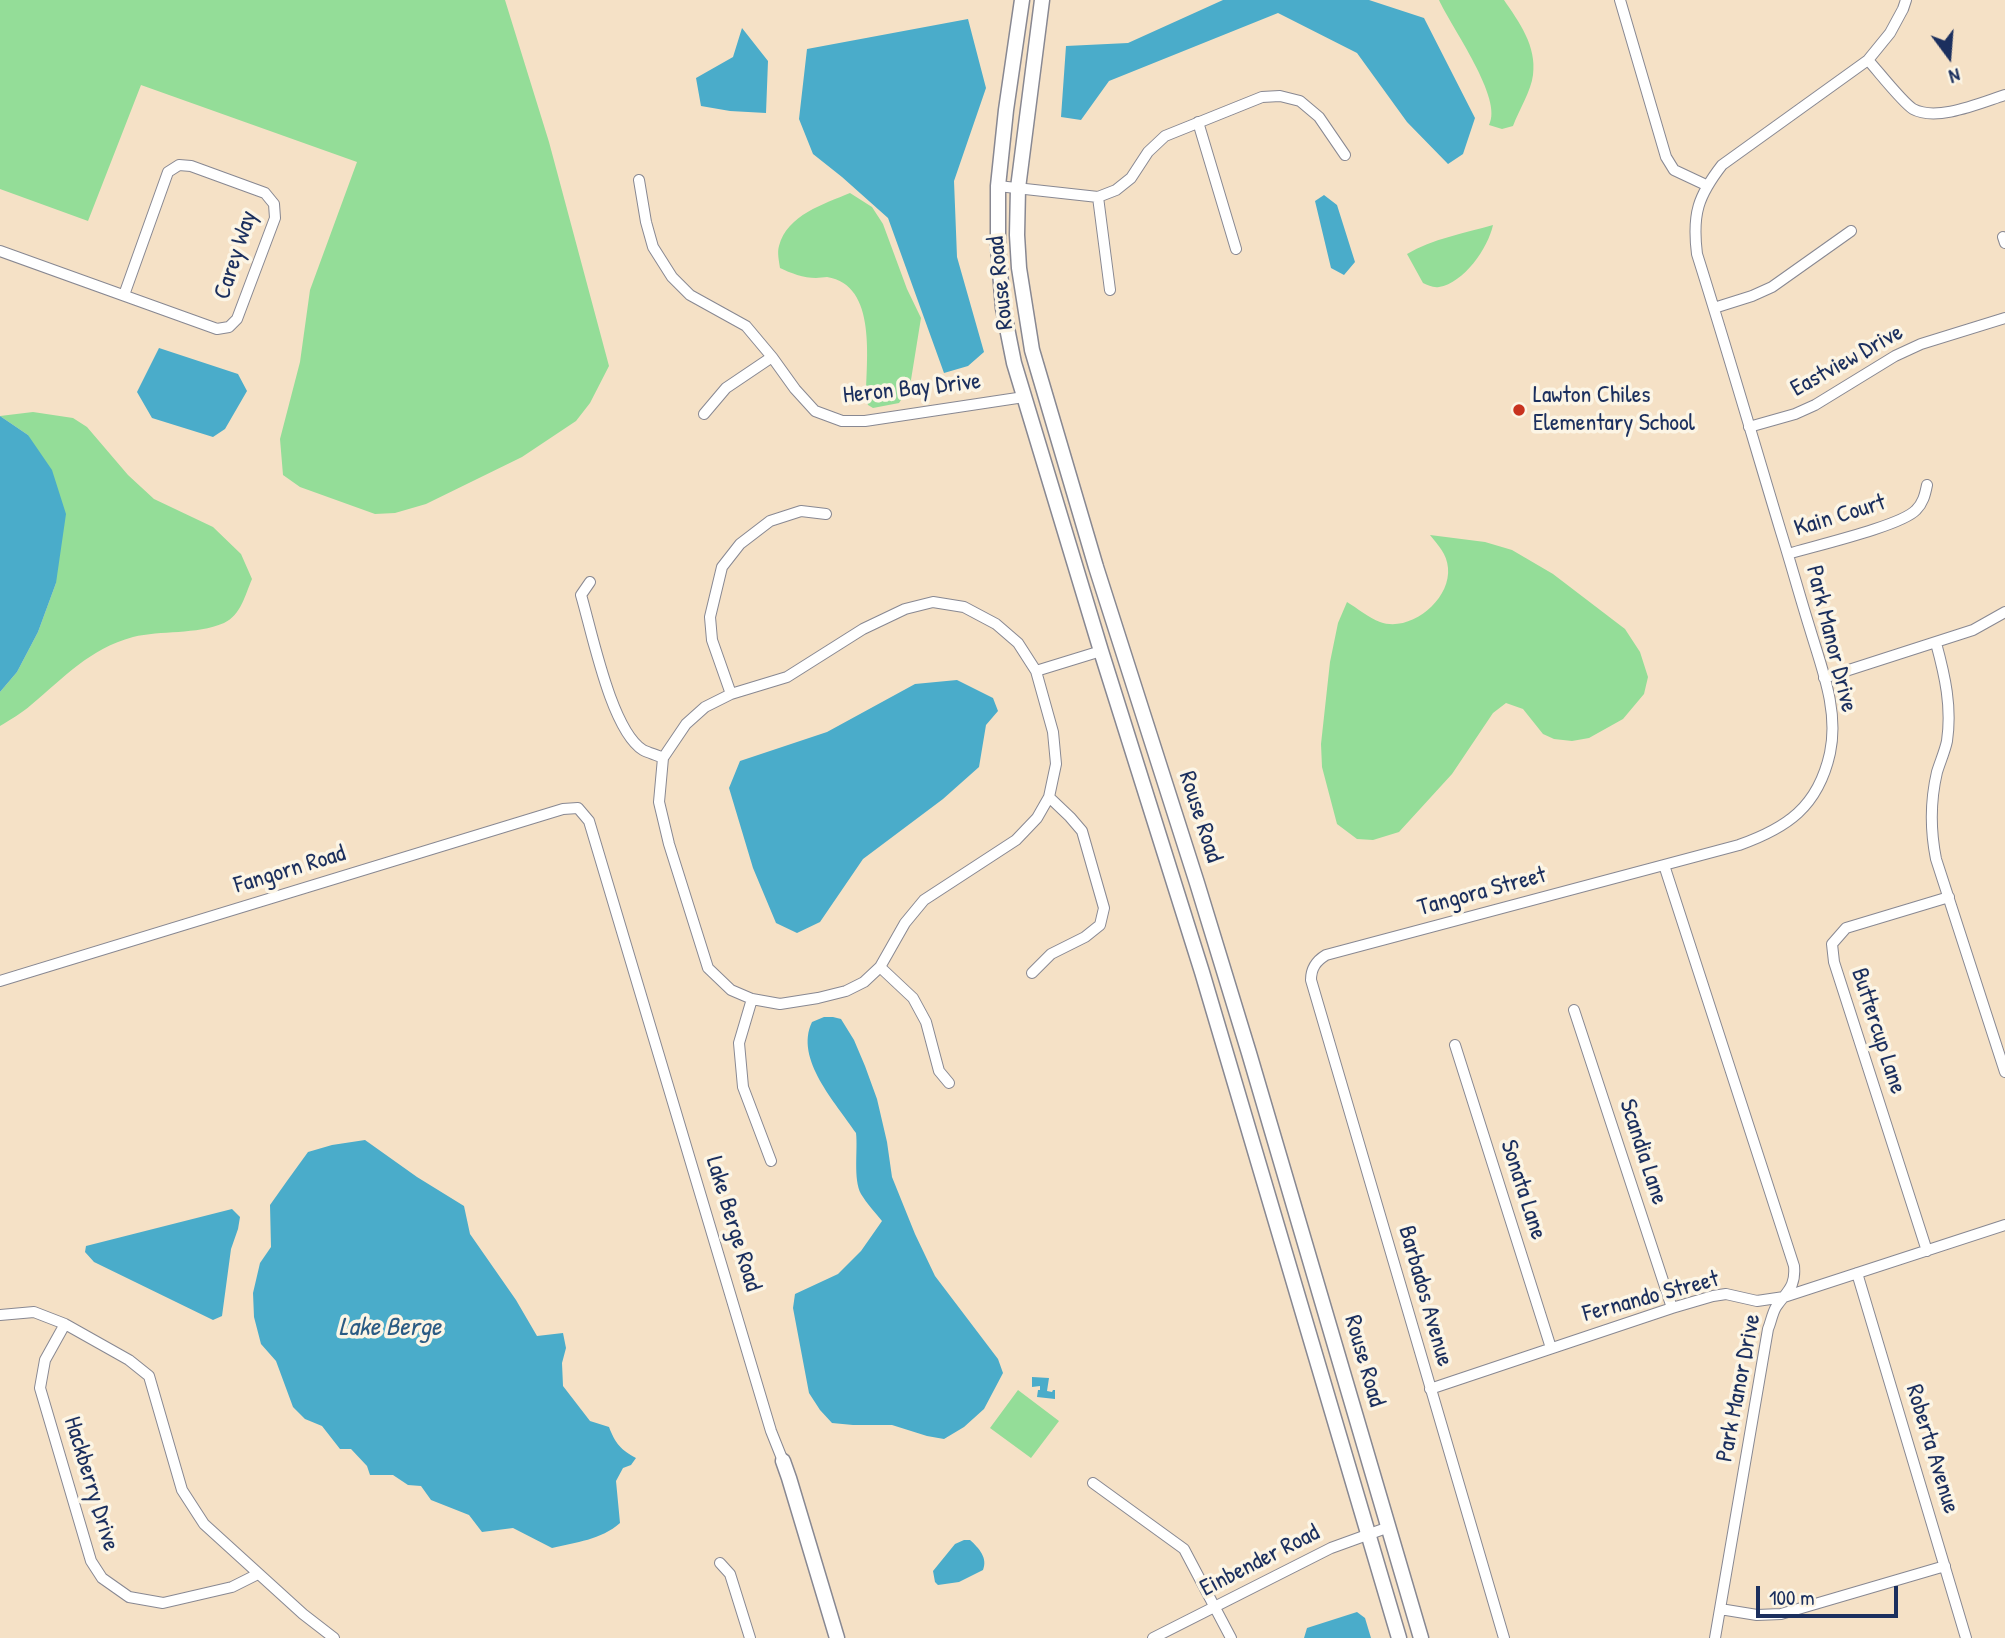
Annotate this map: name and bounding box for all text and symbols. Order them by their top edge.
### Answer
north arrow [1914,21,1984,91]
text: N [1946,62,1963,90]
street label: Carey Way [208,207,264,303]
street label: Rouse Road [982,235,1020,331]
street label: Eastview Drive [1786,318,1908,404]
street label: Heron Bay Drive [842,367,982,411]
place label: Lawton Chiles Elementary School [1533,382,1695,438]
marker: Lawton Chiles Elementary School [1511,402,1527,418]
street label: Kain Court [1791,489,1889,543]
street label: Park Manor Drive [1799,563,1863,715]
street label: Rouse Road [1172,768,1228,866]
street label: Fangorn Road [231,839,349,901]
street label: Tangora Street [1415,861,1549,923]
street label: Buttercup Lane [1844,964,1912,1098]
street label: Scandia Lane [1612,1096,1674,1208]
street label: Sonata Lane [1493,1137,1553,1243]
street label: Lake Berge Road [699,1153,767,1295]
street label: Barbados Avenue [1391,1222,1459,1370]
street label: Fernando Street [1580,1265,1722,1329]
water label: Lake Berge [339,1312,441,1344]
street label: Rouse Road [1337,1312,1391,1410]
street label: Park Manor Drive [1711,1312,1767,1464]
street label: Roberta Avenue [1899,1381,1965,1517]
street label: Hackberry Drive [57,1413,125,1555]
street label: Einbender Road [1195,1519,1325,1603]
scale bar [1760,1572,1902,1616]
text: 100 m [1769,1583,1815,1612]

